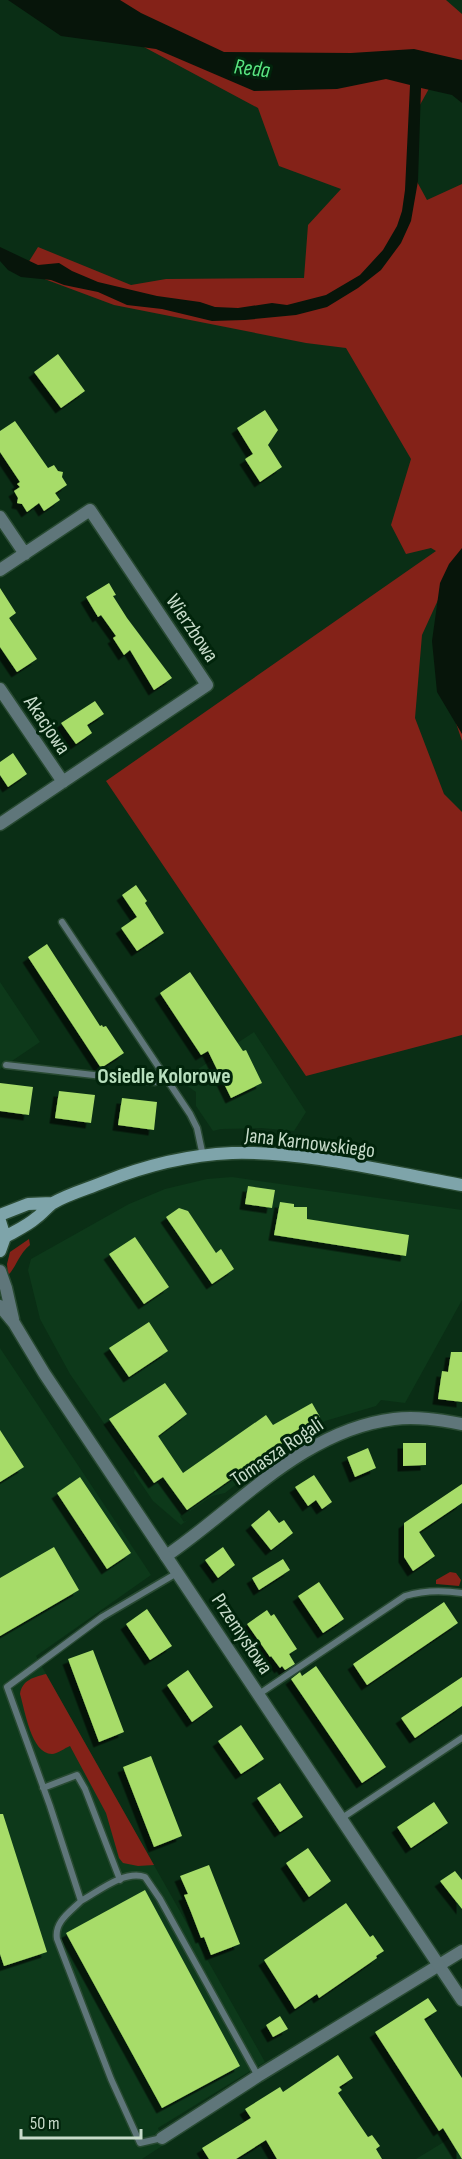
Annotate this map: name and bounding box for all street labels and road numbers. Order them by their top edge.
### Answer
street label: Wierzbowa [160,589,224,667]
street label: Akacjowa [18,690,76,759]
street label: Jana Karnowskiego [243,1123,376,1163]
street label: Tomasza Rogali [226,1412,328,1492]
street label: Przemysłowa [206,1589,278,1679]

